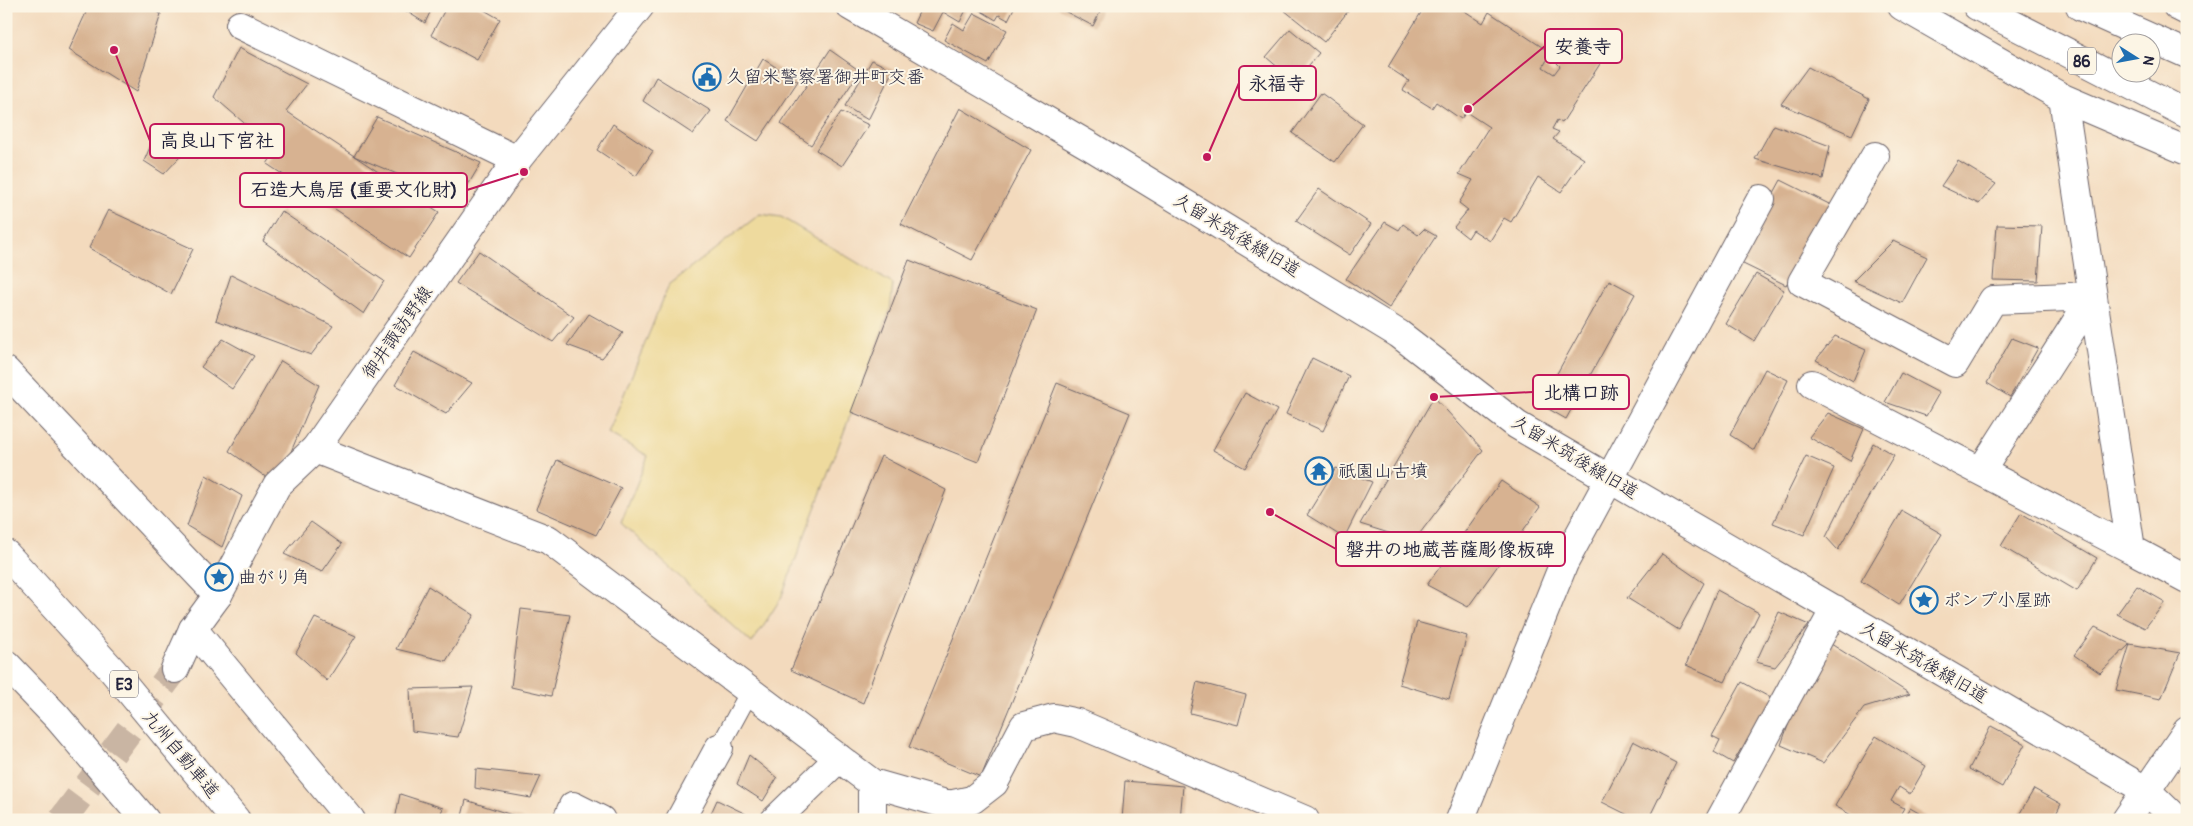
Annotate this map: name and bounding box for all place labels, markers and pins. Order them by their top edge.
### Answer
callout: 安養寺 [1545,29,1622,63]
public building icon: 久留米警察署御井町交番 [692,62,722,92]
place label: 久留米警察署御井町交番 [726,66,924,89]
callout: 永福寺 [1239,66,1316,100]
callout: 高良山下宮社 [150,124,284,158]
callout: 石造大鳥居 (重要文化財) [240,173,467,207]
callout: 北構口跡 [1533,375,1629,409]
temple icon: 祇園山古墳 [1304,456,1334,486]
place label: 祇園山古墳 [1338,460,1428,483]
callout: 磐井の地蔵菩薩彫像板碑 [1336,532,1565,566]
place icon: 曲がり角 [204,562,234,592]
place label: 曲がり角 [238,566,310,589]
place icon: ポンプ小屋跡 [1909,585,1939,615]
place label: ポンプ小屋跡 [1943,589,2051,612]

